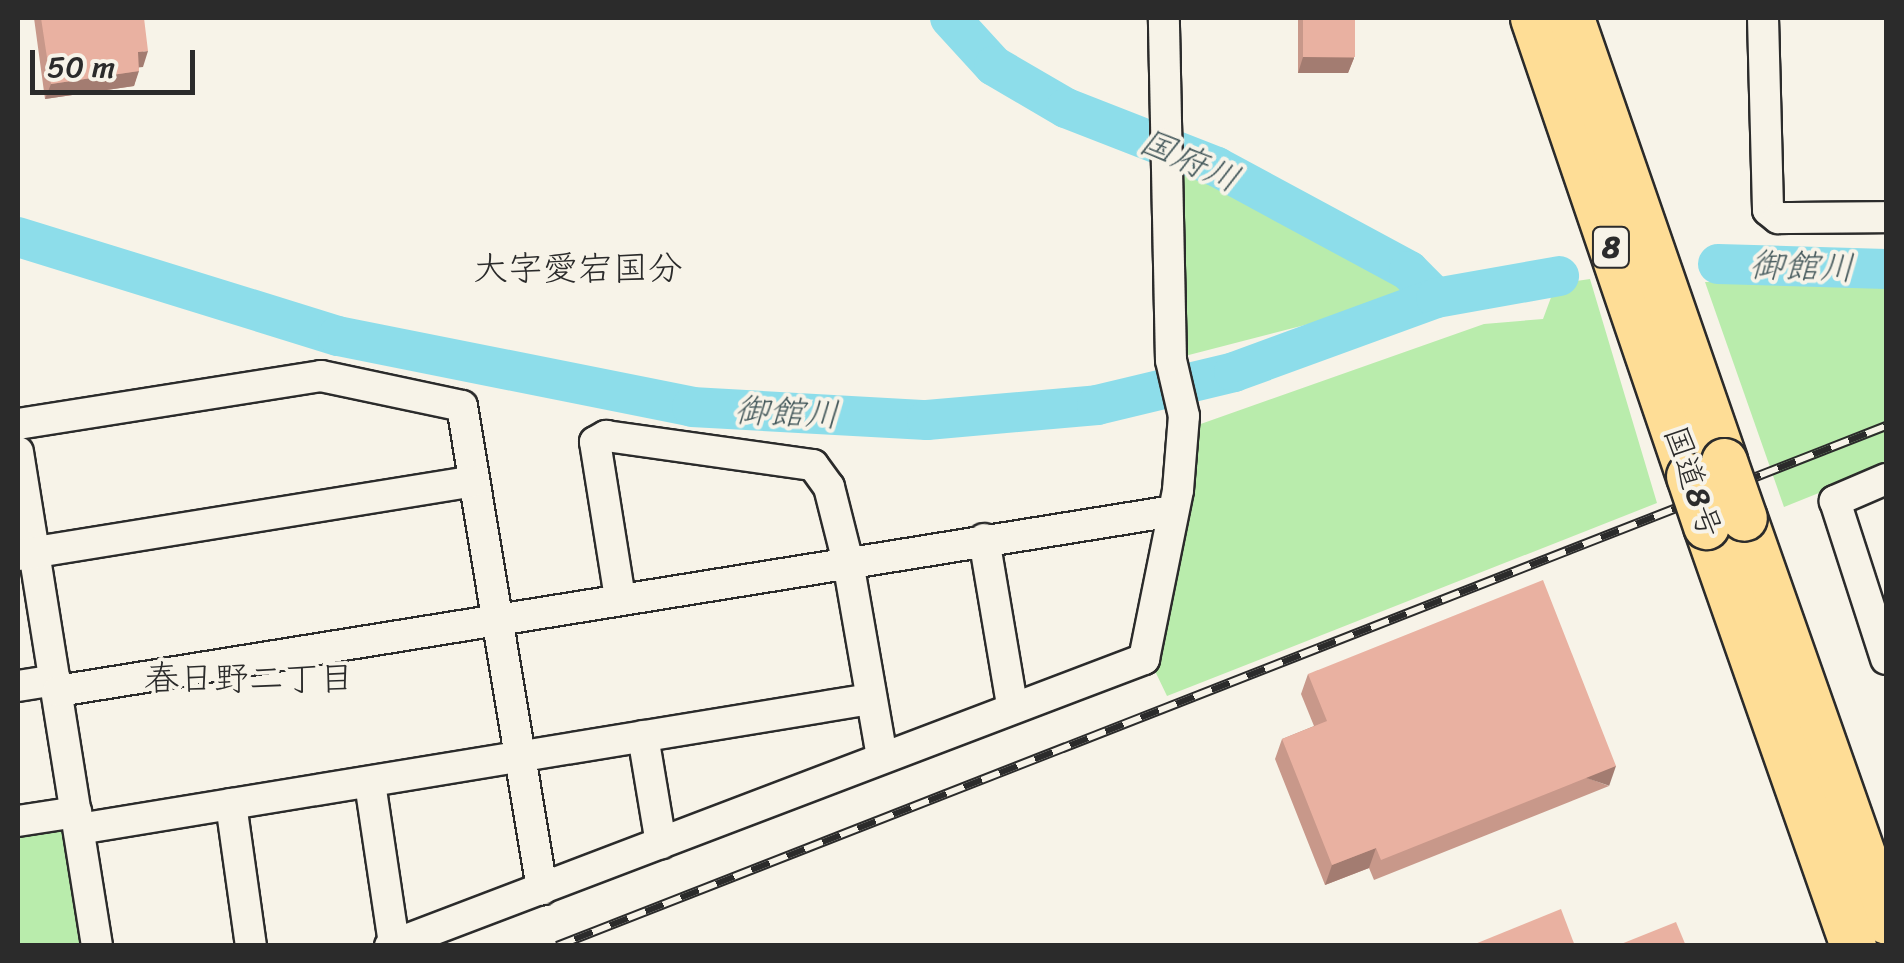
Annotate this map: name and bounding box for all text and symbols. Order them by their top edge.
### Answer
scale bar [35,30,200,92]
text: 50 m [47,40,115,94]
water label: 国府川 [1133,119,1247,201]
road number: 8 [1591,222,1631,272]
water label: 御館川 [1749,243,1855,289]
district label: 大字愛宕国分 [473,247,683,289]
water label: 御館川 [733,388,841,436]
street label: 国道8号 [1655,421,1729,543]
district label: 春日野二丁目 [144,657,354,699]

